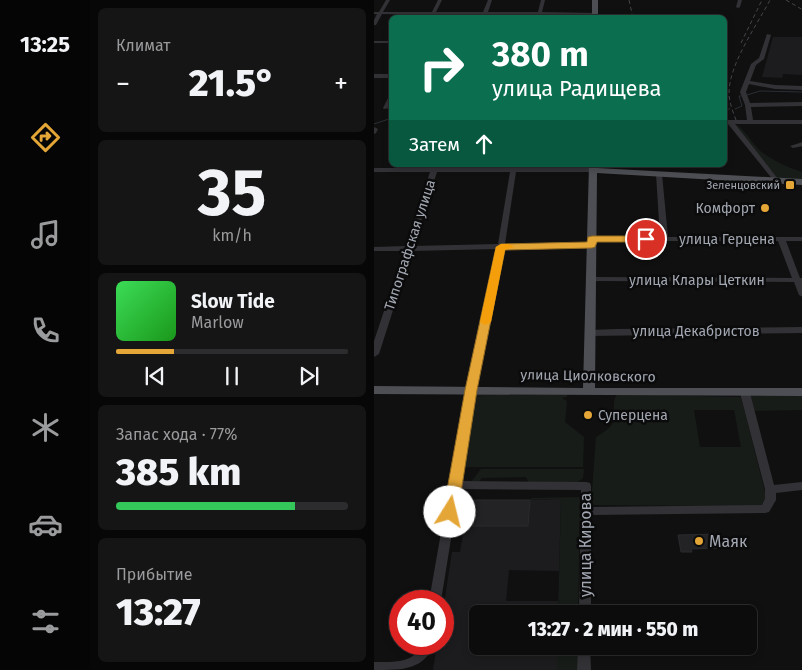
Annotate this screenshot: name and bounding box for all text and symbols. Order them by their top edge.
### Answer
text: 13:25 [20,31,70,58]
text: 380 m [492,33,589,75]
icon: right [409,35,474,100]
text: Климат [116,36,171,55]
text: 21.5° [189,60,275,106]
text: − [116,67,130,100]
text: + [334,67,348,100]
text: улица Радищева [492,75,662,102]
icon: directions [28,120,63,155]
icon: ahead [470,130,498,158]
text: Затем [409,133,460,156]
text: 35 [198,154,266,232]
street label: Типографская улица [381,177,439,313]
place label: Зеленцовский [706,179,780,192]
marker: Зеленцовский [784,179,796,191]
place label: Комфорт [696,200,756,217]
marker: Комфорт [759,202,771,214]
icon: music [28,217,63,252]
pin [625,218,667,260]
icon: arrive [632,225,660,253]
text: km/h [212,226,252,245]
street label: улица Герцена [679,231,775,248]
street label: улица Клары Цеткин [629,272,765,289]
text: Slow Tide [191,290,275,313]
icon: phone [28,313,63,348]
text: Marlow [191,313,244,332]
street label: улица Декабристов [632,323,760,340]
icon: previous [141,362,169,390]
icon: pause [218,362,246,390]
icon: next [295,362,323,390]
street label: улица Циолковского [520,366,656,386]
place label: Суперцена [598,407,668,424]
marker: Суперцена [582,409,594,421]
icon: climate [28,410,63,445]
text: Запас хода · 77% [116,425,237,444]
text: 385 km [116,449,241,495]
position arrow [423,485,475,537]
street label: улица Кирова [576,493,595,597]
icon: car [28,507,63,542]
place label: Маяк [709,532,748,551]
marker: Маяк [693,535,705,547]
text: Прибытие [116,565,192,584]
text: 13:27 [116,589,201,635]
speed limit sign: 40 [389,590,454,655]
icon: filters [28,604,63,639]
text: 13:27 · 2 мин · 550 m [528,618,698,641]

